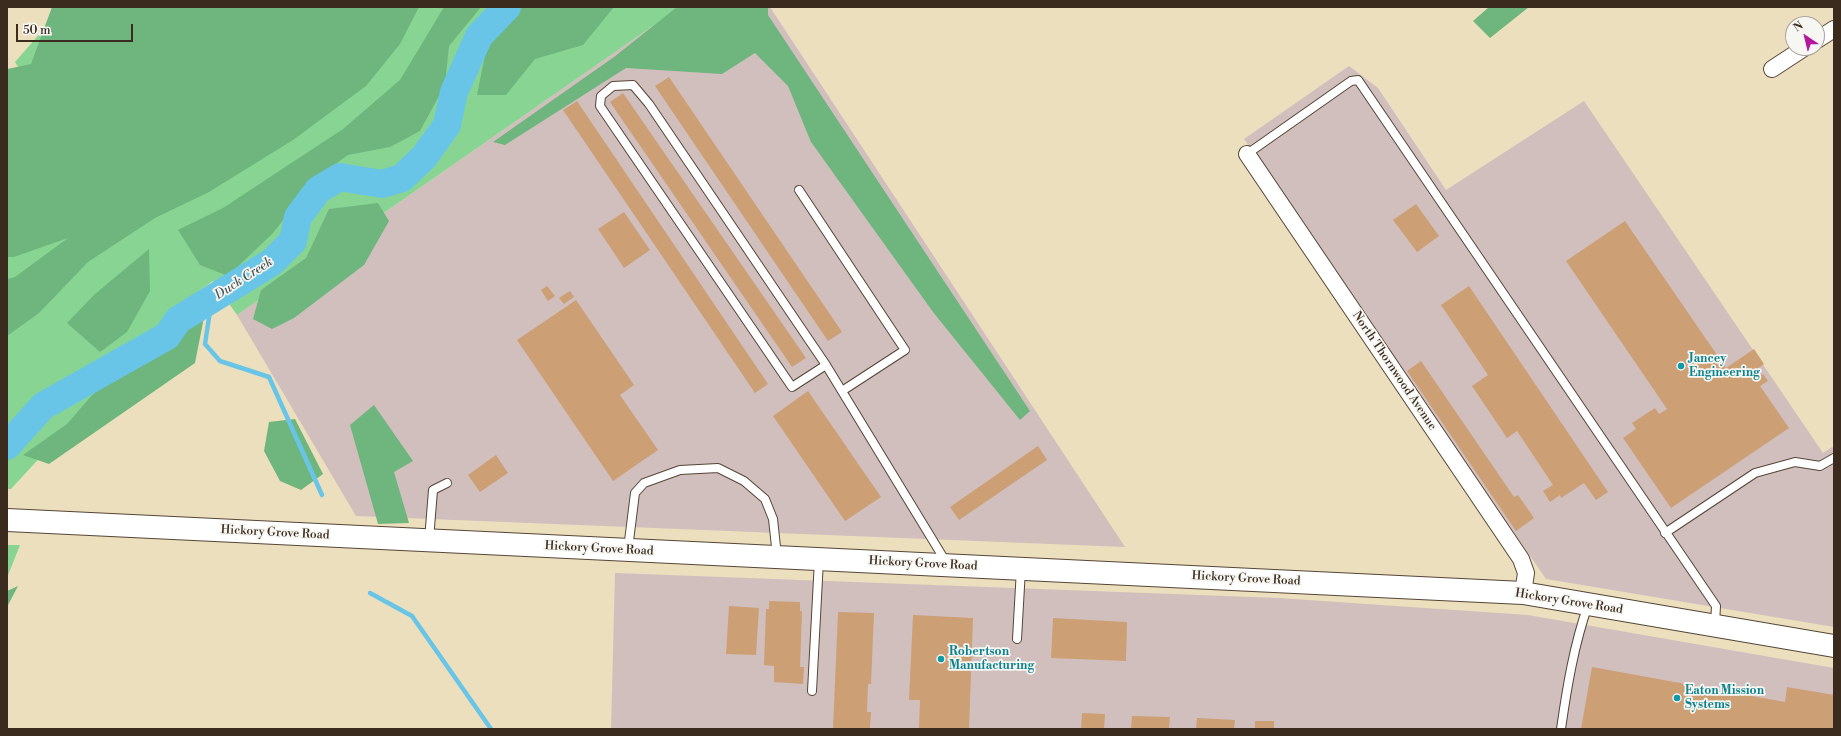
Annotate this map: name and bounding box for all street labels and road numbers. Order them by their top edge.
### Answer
street label: North Thornwood Avenue [1349,309,1439,433]
street label: Hickory Grove Road [220,523,330,543]
street label: Hickory Grove Road [544,539,654,559]
street label: Hickory Grove Road [868,554,978,574]
street label: Hickory Grove Road [1191,569,1301,589]
street label: Hickory Grove Road [1514,586,1624,618]

